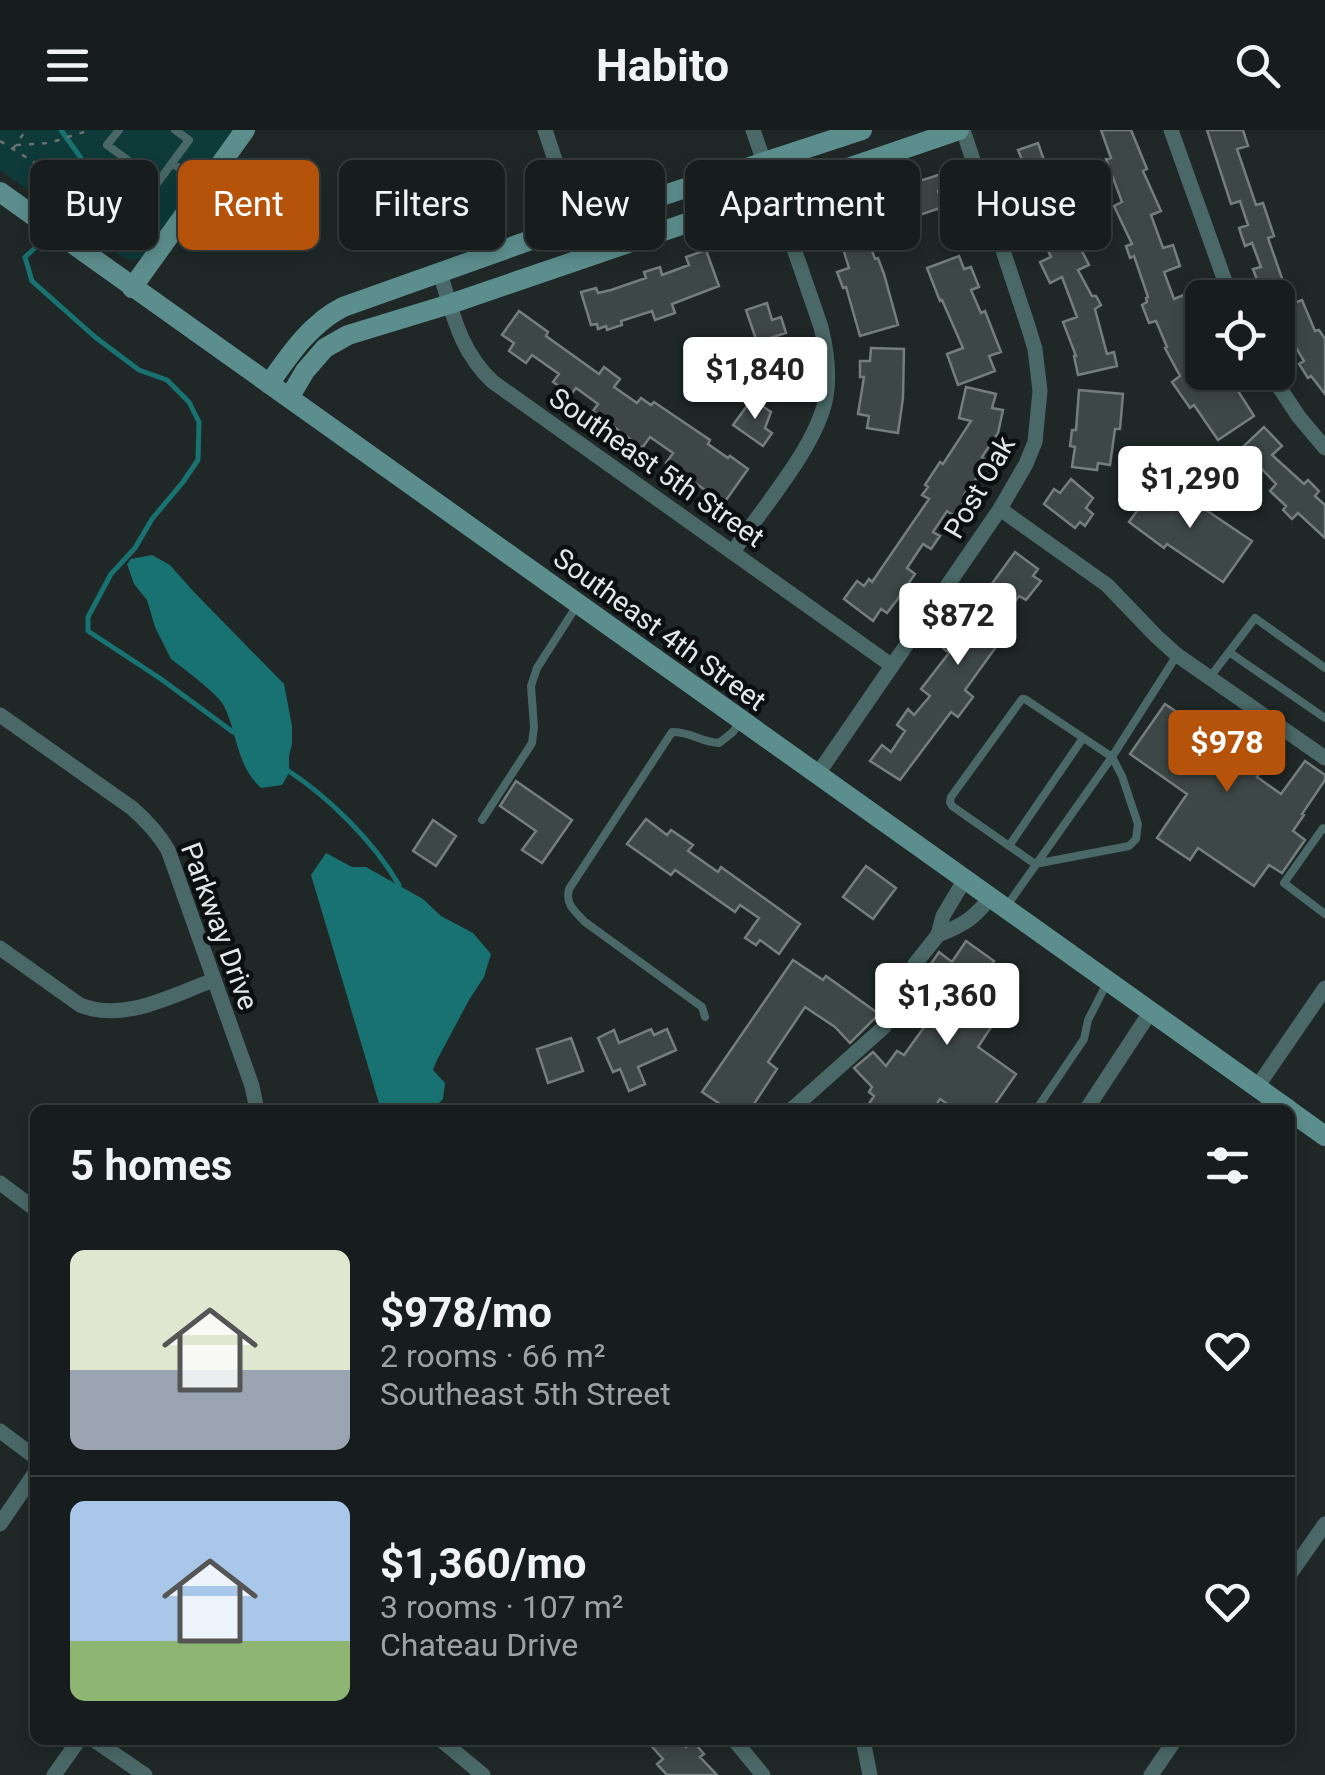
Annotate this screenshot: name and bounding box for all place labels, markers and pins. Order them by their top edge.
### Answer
pin: $1,840 [674,337,836,422]
pin: $1,290 [1109,446,1271,531]
pin: $872 [899,583,1017,668]
pin: $978 [1168,710,1286,795]
pin: $1,360 [866,963,1028,1048]

